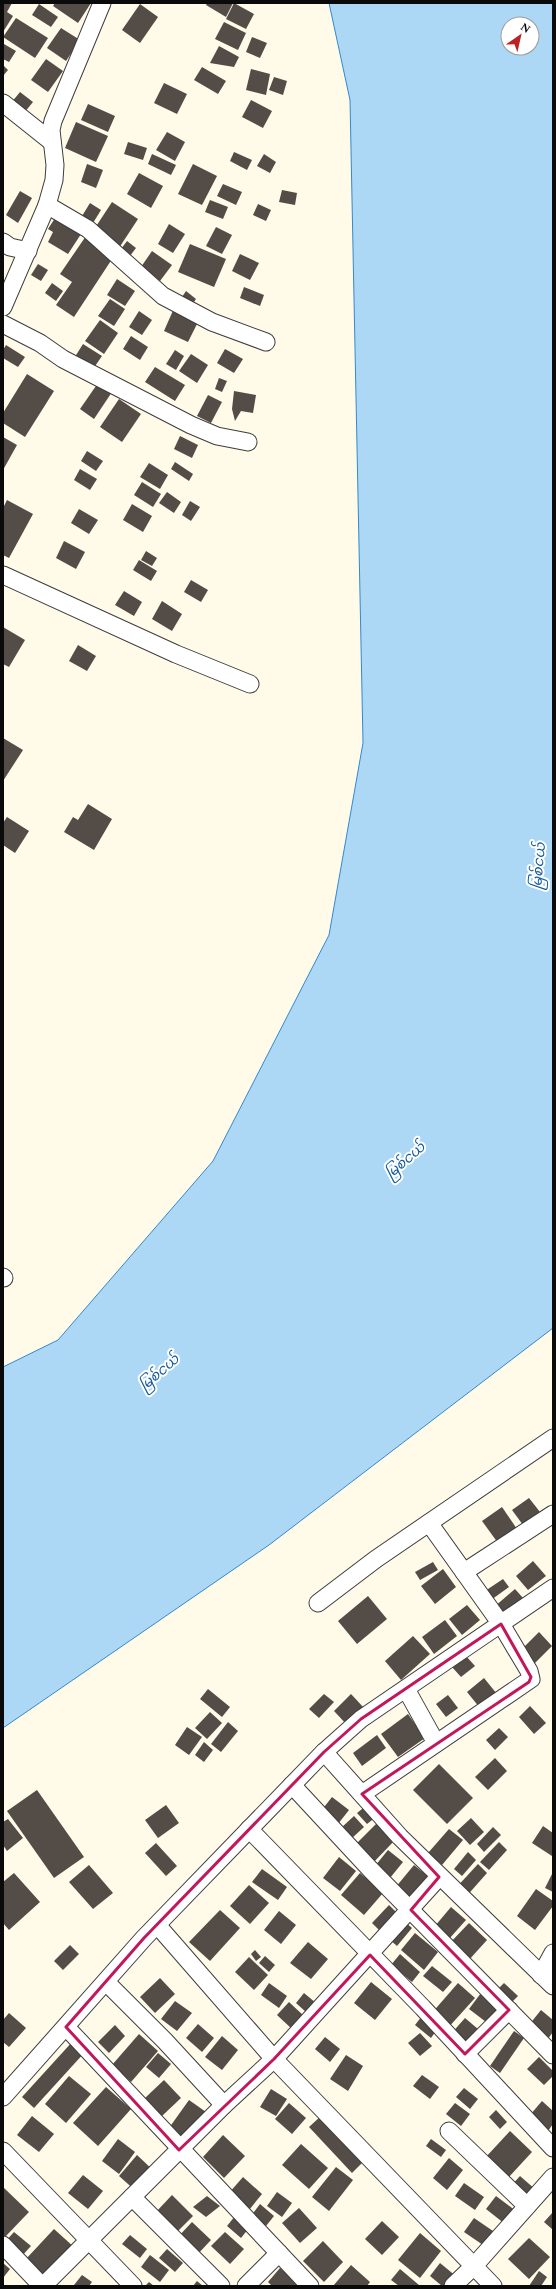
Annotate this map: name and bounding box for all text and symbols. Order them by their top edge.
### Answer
north arrow [500,16,540,56]
text: N [517,19,534,38]
water label: မြစ်ငယ် [526,840,552,890]
water label: မြစ်ငယ် [381,1136,432,1184]
water label: မြစ်ငယ် [135,1348,186,1396]

